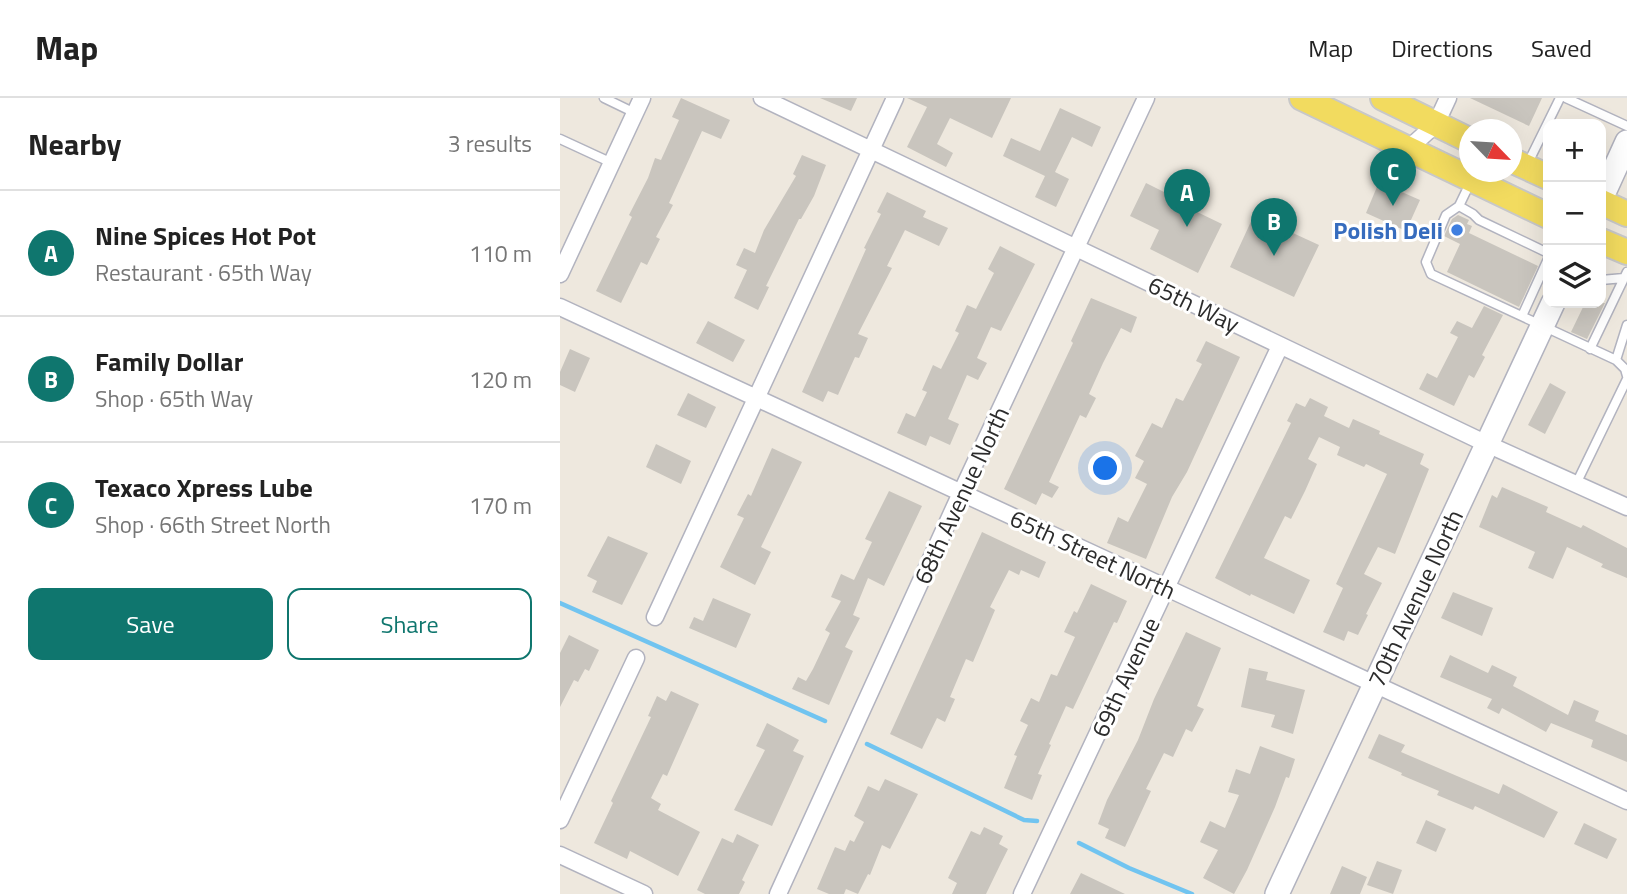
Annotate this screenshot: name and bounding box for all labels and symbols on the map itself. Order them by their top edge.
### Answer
north arrow [1459,119,1522,182]
pin: C [1370,148,1416,206]
pin: A [1164,169,1210,227]
pin: B [1251,198,1297,256]
place label: Polish Deli [1333,212,1443,248]
marker: Polish Deli [1449,222,1465,238]
street label: 65th Way [1142,266,1246,342]
street label: 68th Avenue North [904,400,1018,590]
your location [1088,451,1122,485]
street label: 65th Street North [1004,500,1182,608]
street label: 70th Avenue North [1358,503,1472,693]
street label: 69th Avenue [1082,611,1168,743]

